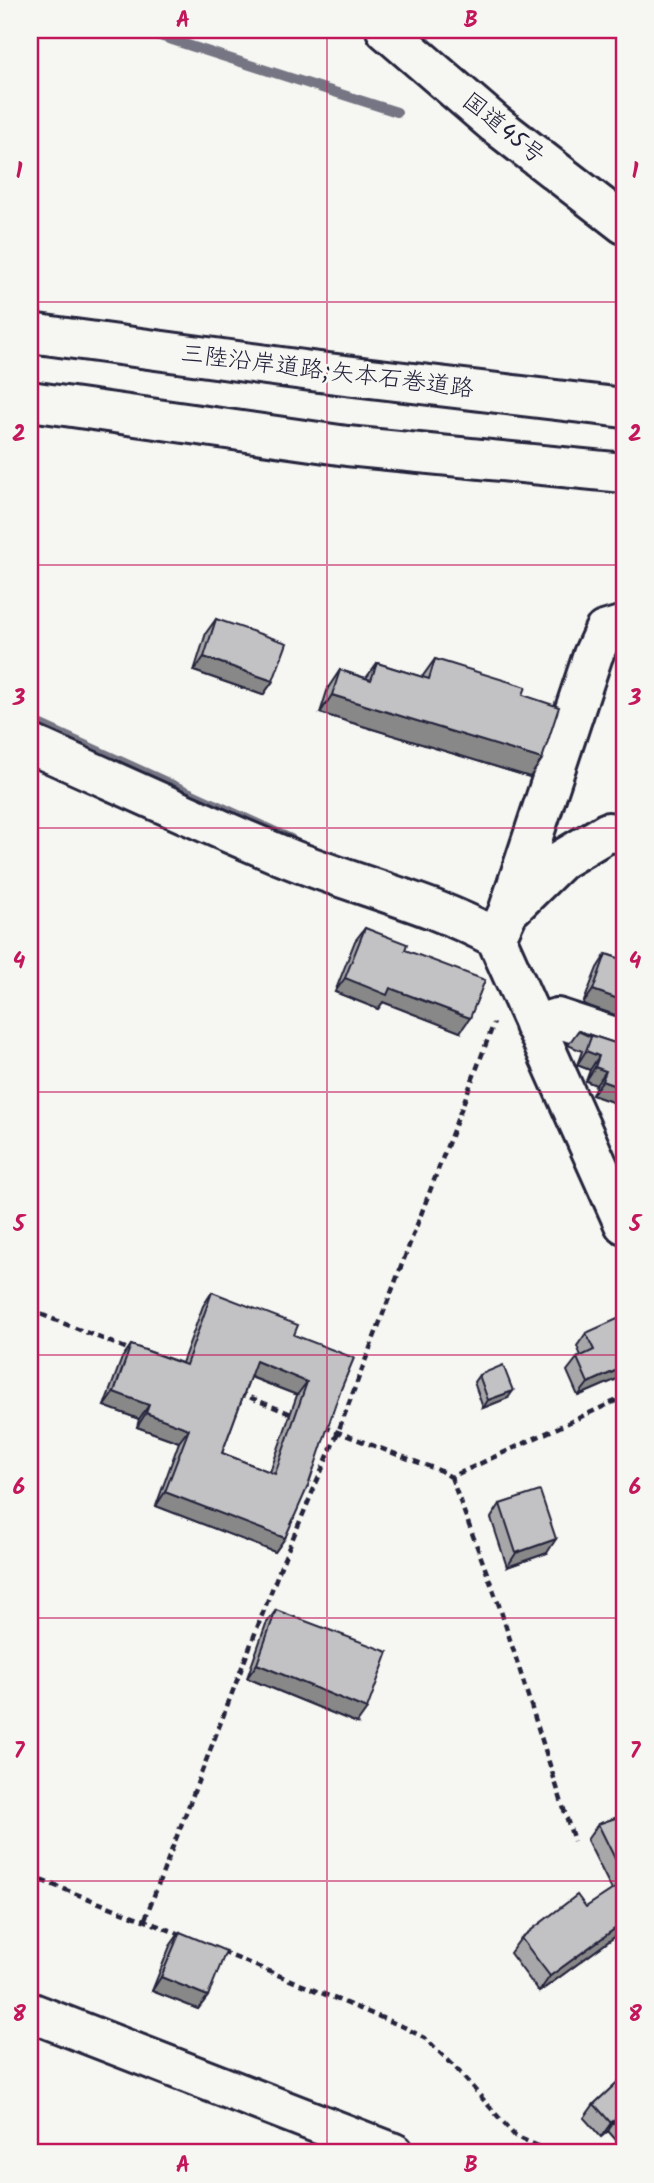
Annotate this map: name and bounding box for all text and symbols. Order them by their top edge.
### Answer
text: A [176,3,190,39]
text: B [464,3,478,39]
street label: 国道45号 [453,83,553,175]
text: 1 [16,154,23,190]
text: 1 [632,154,639,190]
street label: 三陸沿岸道路;矢本石巻道路 [178,335,476,409]
text: 2 [12,417,26,453]
text: 2 [628,417,642,453]
text: 3 [12,681,26,717]
text: 3 [628,681,642,717]
text: 4 [13,944,26,980]
text: 4 [629,944,642,980]
text: 5 [12,1207,27,1243]
text: 5 [628,1207,643,1243]
text: 6 [13,1470,25,1506]
text: 6 [629,1470,641,1506]
text: 7 [14,1734,26,1770]
text: 7 [630,1734,642,1770]
text: 8 [12,1997,26,2033]
text: 8 [628,1997,642,2033]
text: A [176,2148,190,2183]
text: B [464,2148,478,2183]

